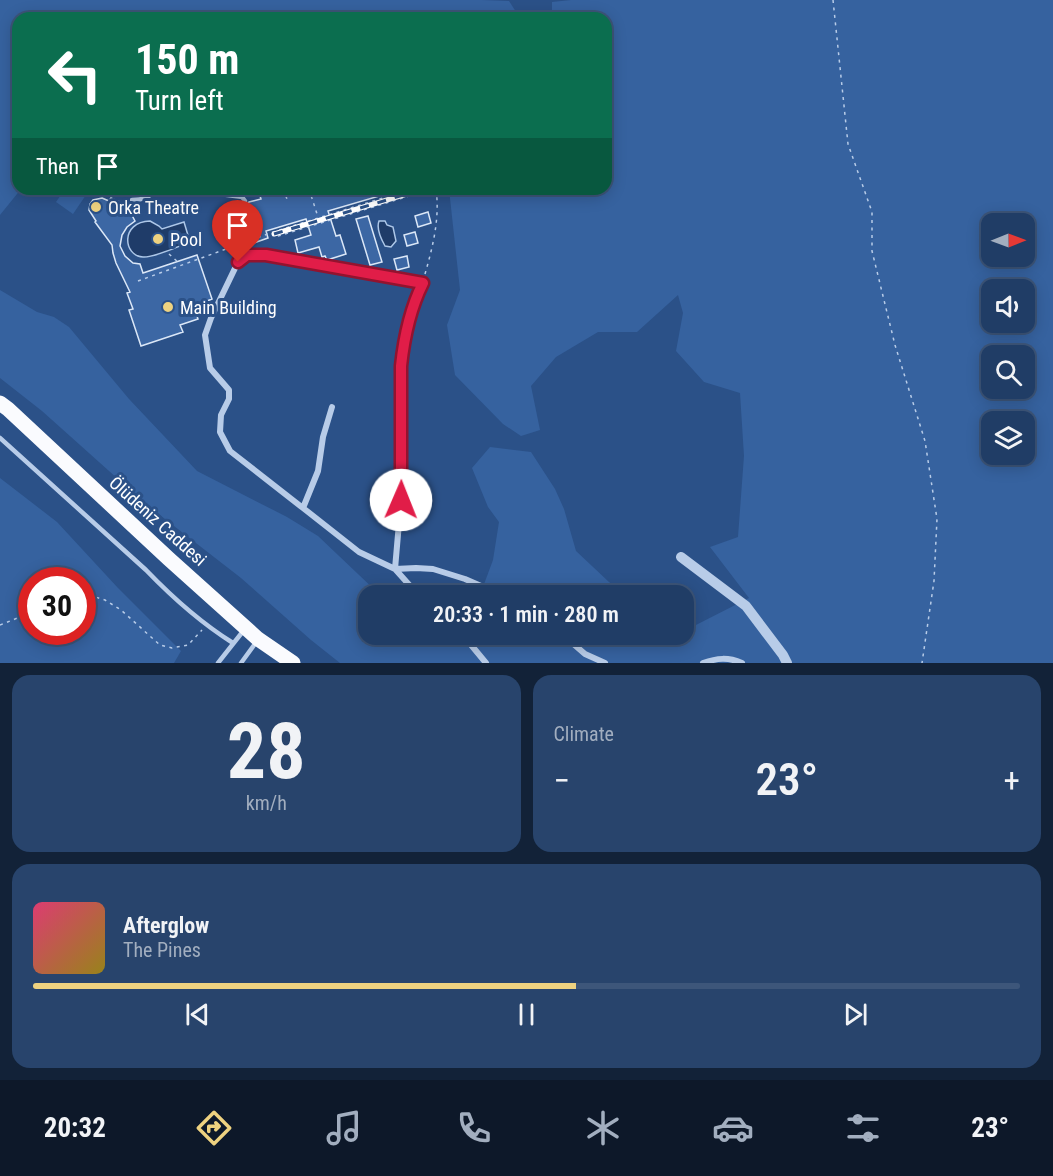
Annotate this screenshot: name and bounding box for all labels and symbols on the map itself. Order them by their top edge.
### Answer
place label: Orka Theatre [108,197,199,218]
marker: Orka Theatre [89,200,103,214]
pin [212,200,263,262]
north arrow [981,213,1035,267]
place label: Pool [170,229,202,250]
marker: Pool [151,232,165,246]
place label: Main Building [180,297,277,318]
marker: Main Building [161,300,175,314]
position arrow [369,468,433,532]
street label: Ölüdeniz Caddesi [105,472,211,570]
speed limit sign: 30 [18,567,96,645]

